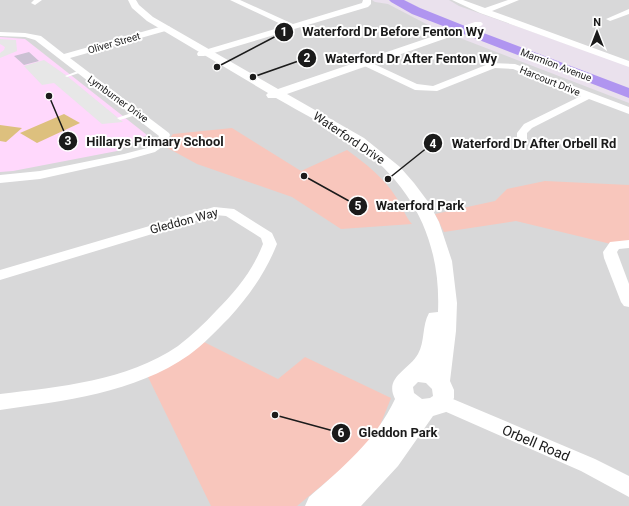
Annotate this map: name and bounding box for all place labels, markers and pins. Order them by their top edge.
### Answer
callout: Waterford Dr Before Fenton Wy [274,19,491,44]
callout: Waterford Dr After Fenton Wy [297,45,505,70]
callout: Hillarys Primary School [58,129,231,154]
callout: Waterford Dr After Orbell Rd [423,131,624,156]
callout: Waterford Park [348,193,472,218]
callout: Gleddon Park [331,420,445,445]

